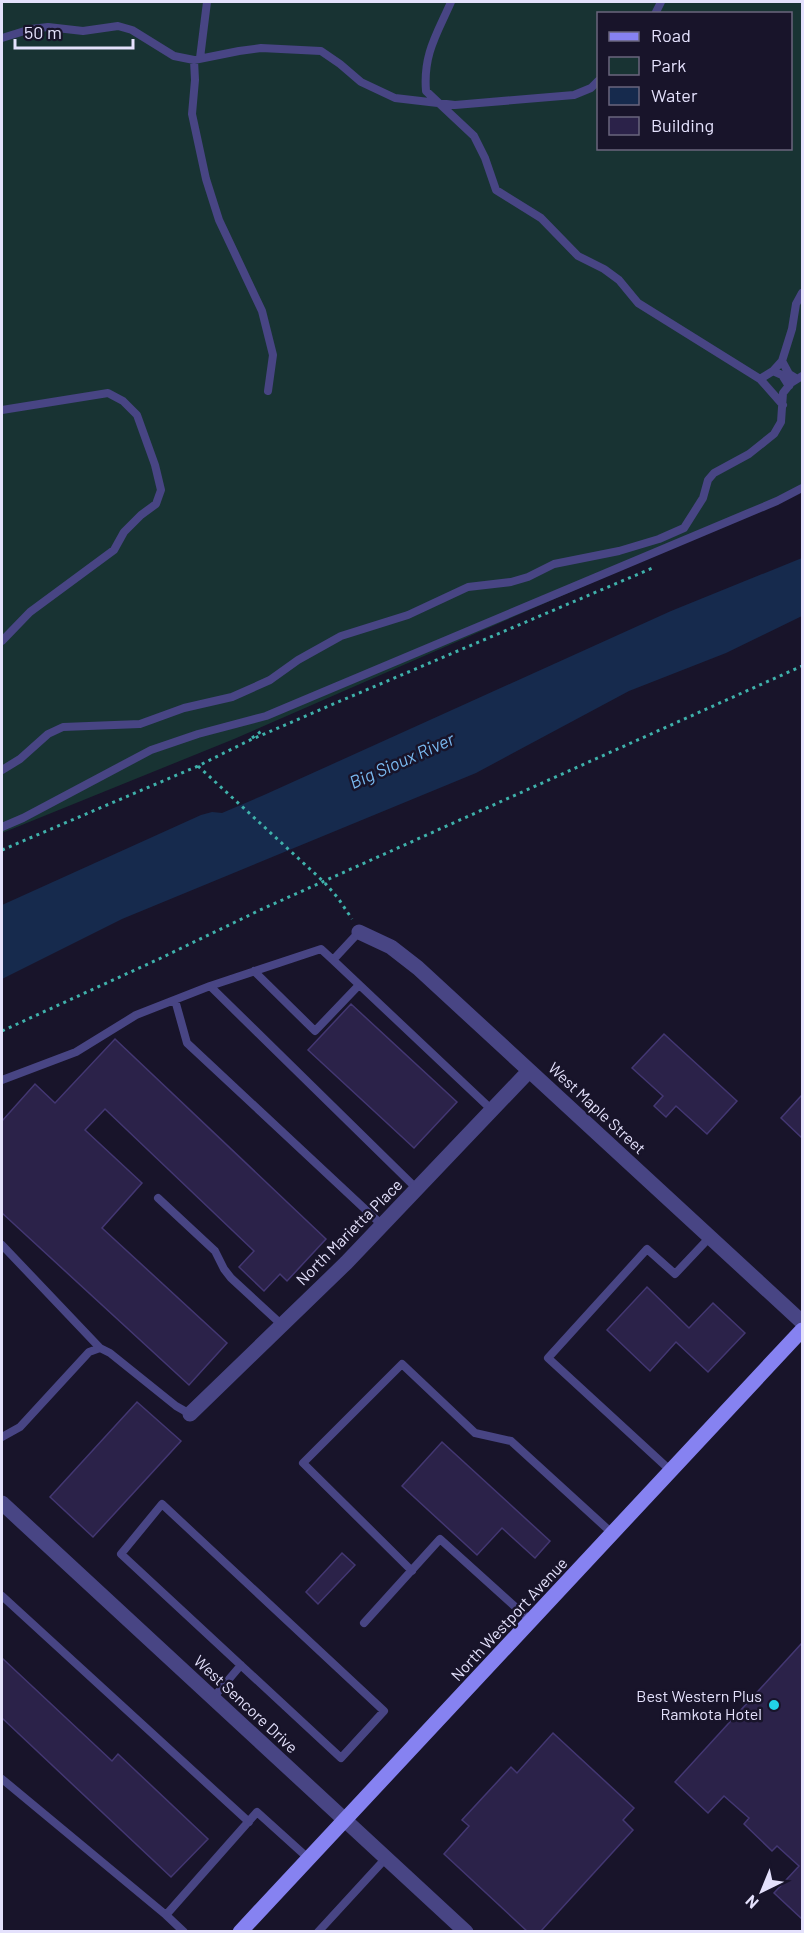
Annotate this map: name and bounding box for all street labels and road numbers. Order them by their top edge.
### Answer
street label: West Maple Street [545,1058,650,1158]
street label: North Marietta Place [292,1175,406,1289]
street label: North Westport Avenue [447,1553,571,1684]
street label: West Sencore Drive [191,1651,302,1757]

